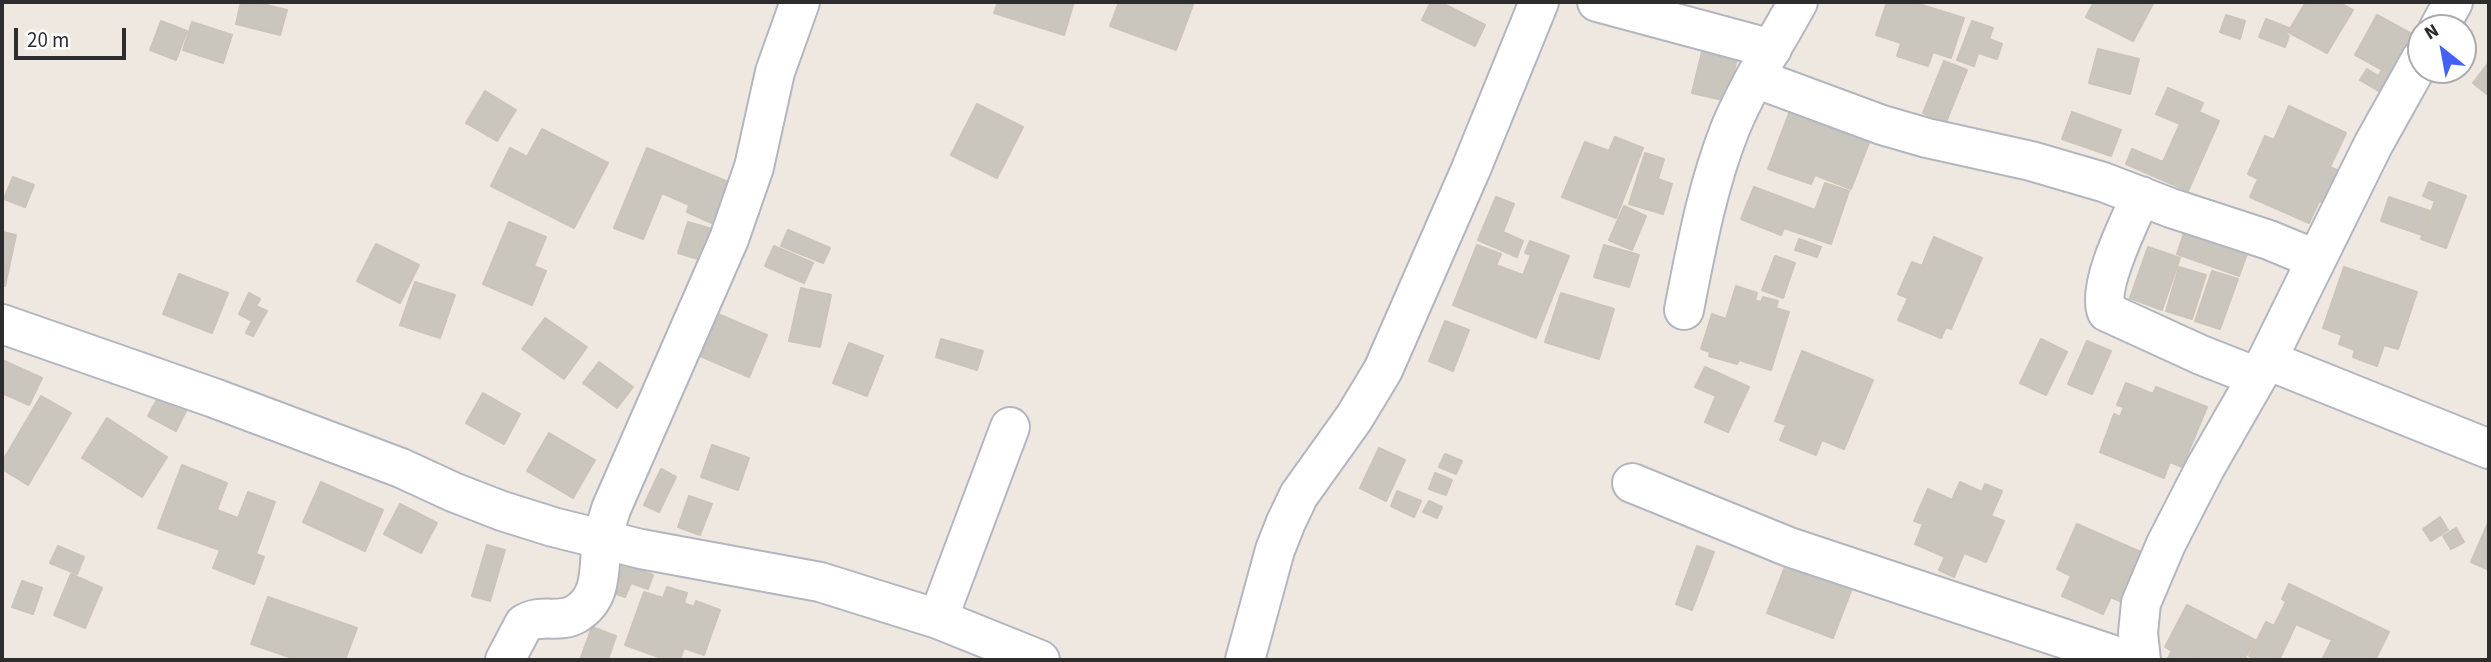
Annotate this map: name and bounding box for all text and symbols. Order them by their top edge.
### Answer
scale bar [18,14,130,58]
north arrow [2407,14,2477,84]
text: N [2420,17,2444,47]
text: 20 m [27,25,69,55]

